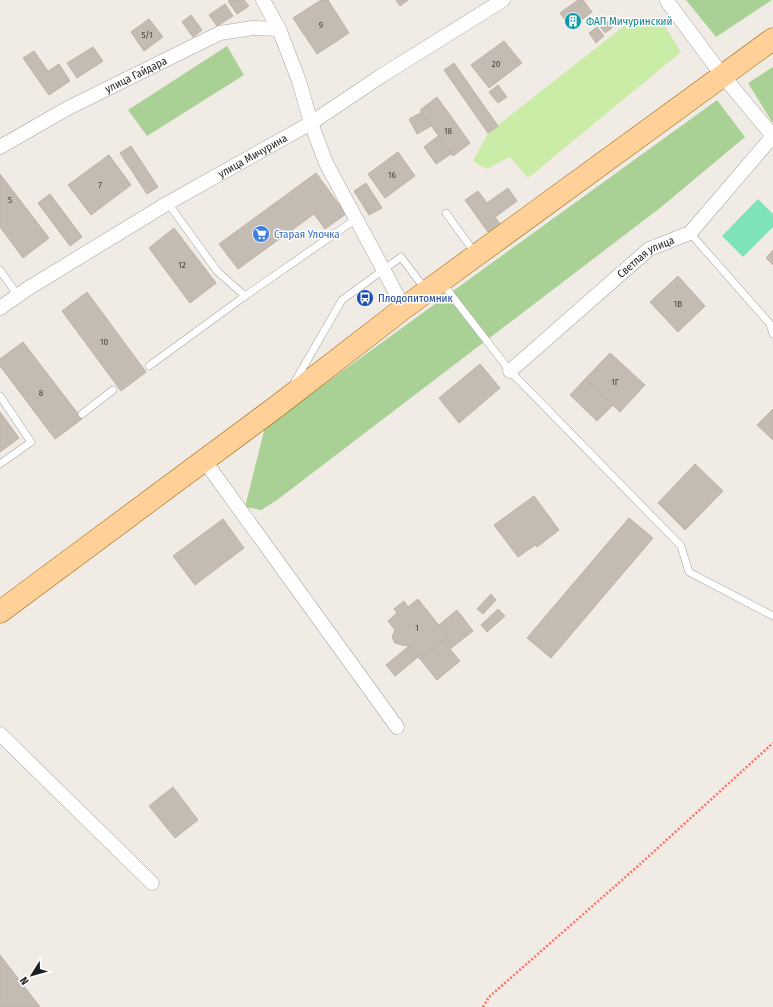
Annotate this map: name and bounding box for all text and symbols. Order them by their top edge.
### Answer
building icon: ФАП Мичуринский [563,11,583,31]
place label: ФАП Мичуринский [586,15,672,28]
house number: 9 [319,20,323,30]
house number: 5/1 [141,30,153,40]
street label: улица Гайдара [103,54,169,96]
house number: 20 [492,59,501,69]
house number: 18 [444,126,453,136]
street label: улица Мичурина [216,132,290,181]
house number: 16 [388,170,397,180]
house number: 7 [98,180,102,190]
house number: 5 [8,195,12,205]
supermarket icon: Старая Улочка [251,224,271,244]
place label: Старая Улочка [274,228,340,241]
street label: Светлая улица [615,234,676,281]
house number: 12 [178,260,186,270]
bus stop icon: Плодопитомник [355,288,375,308]
place label: Плодопитомник [378,292,453,305]
house number: 1В [674,299,682,309]
house number: 10 [100,337,108,347]
house number: 1Г [611,377,620,387]
house number: 8 [39,388,44,398]
house number: 1 [415,623,419,633]
north arrow [12,955,52,995]
text: N [17,974,32,987]

